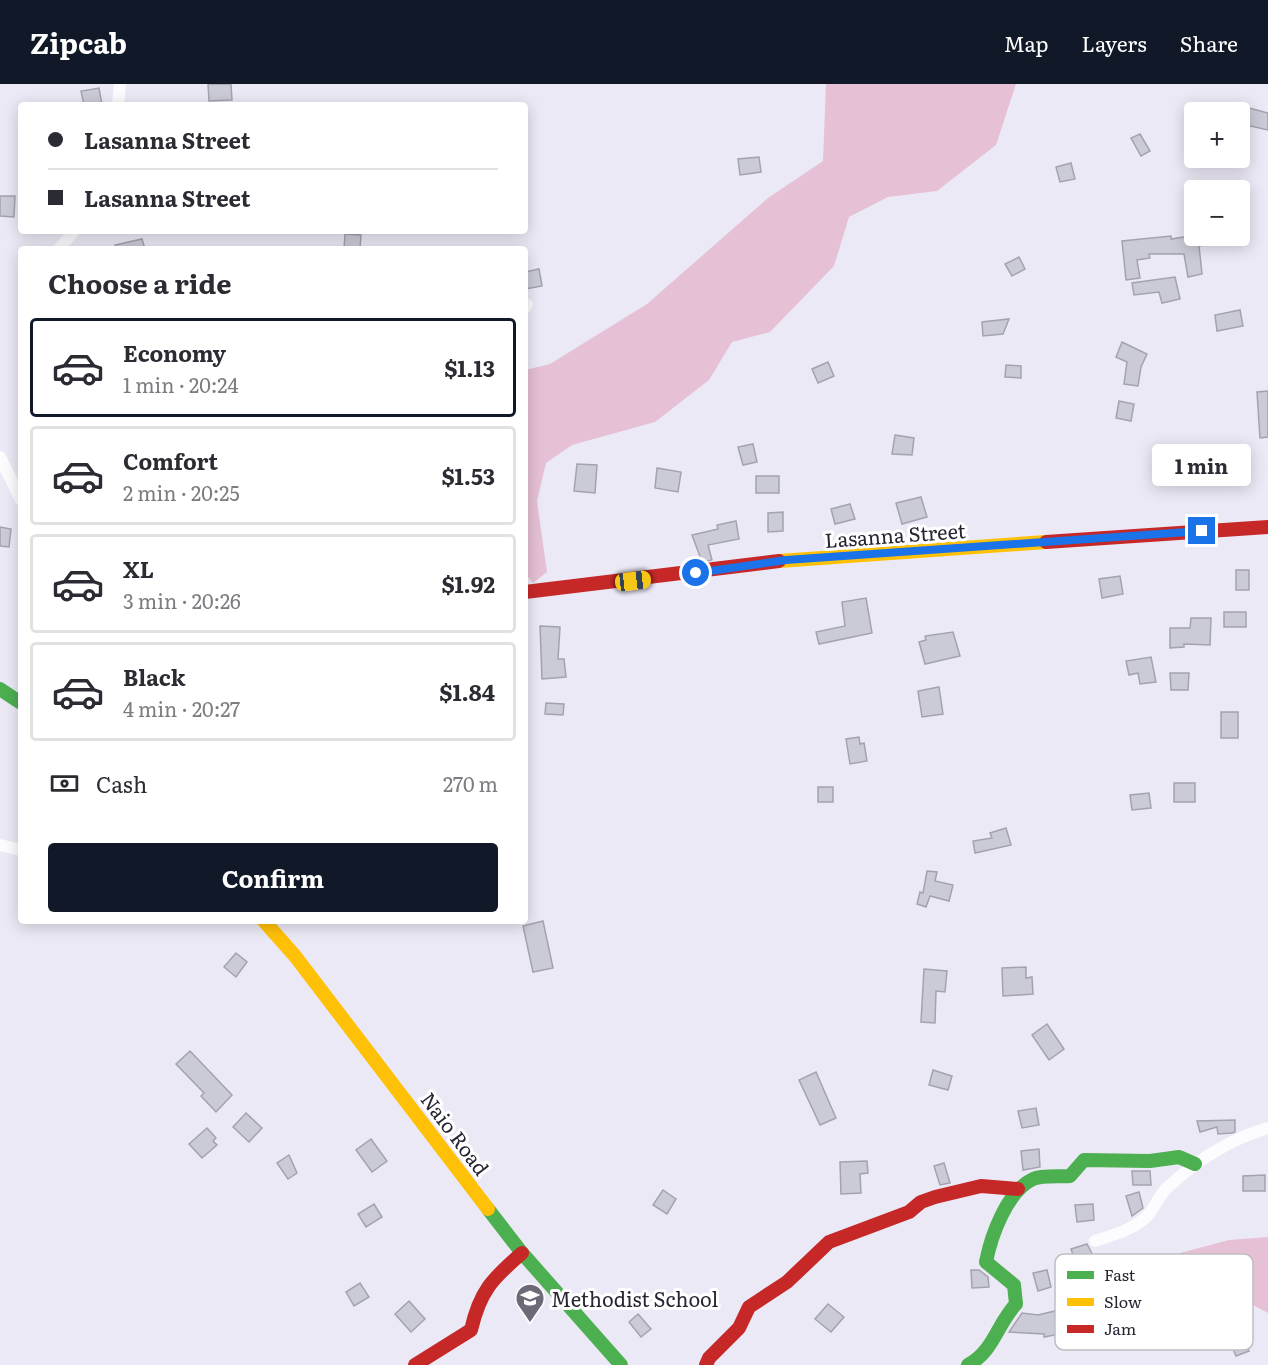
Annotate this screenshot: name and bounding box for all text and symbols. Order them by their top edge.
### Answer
text: Zipcab [30,21,127,63]
text: Map [1004,27,1049,58]
text: Layers [1082,27,1147,58]
text: Share [1180,27,1238,58]
map controls [1184,102,1250,246]
button: + [1184,102,1250,168]
text: Lasanna Street [84,123,250,156]
button: − [1184,180,1250,246]
text: Lasanna Street [84,181,250,214]
text: Choose a ride [48,262,231,302]
text: Economy [123,336,226,369]
icon: car [51,341,105,395]
text: $1.13 [444,351,495,384]
text: 1 min · 20:24 [123,369,238,399]
text: Comfort [123,444,218,477]
callout: 1 min [1152,444,1252,486]
icon: car [51,449,105,503]
text: 1 min [1175,450,1228,480]
text: $1.53 [442,459,495,492]
text: 2 min · 20:25 [123,477,240,507]
street label: Lasanna Street [824,514,966,554]
route end [1188,517,1215,544]
text: XL [123,552,154,585]
icon: car [51,557,105,611]
route start [682,559,709,586]
text: $1.92 [441,567,495,600]
car [614,570,652,592]
text: 3 min · 20:26 [123,585,241,615]
text: Black [123,660,185,693]
icon: car [51,665,105,719]
text: $1.84 [439,675,495,708]
text: 4 min · 20:27 [123,693,240,723]
icon: cash [48,767,81,800]
text: Cash [96,767,147,800]
text: 270 m [443,768,498,798]
button: Confirm [48,843,498,912]
street label: Naio Road [415,1085,497,1181]
legend [1055,1254,1253,1350]
text: Fast [1104,1262,1136,1286]
school or university icon: Methodist School [514,1282,546,1324]
place label: Methodist School [551,1283,719,1313]
text: Slow [1104,1289,1142,1313]
text: Jam [1104,1316,1137,1340]

